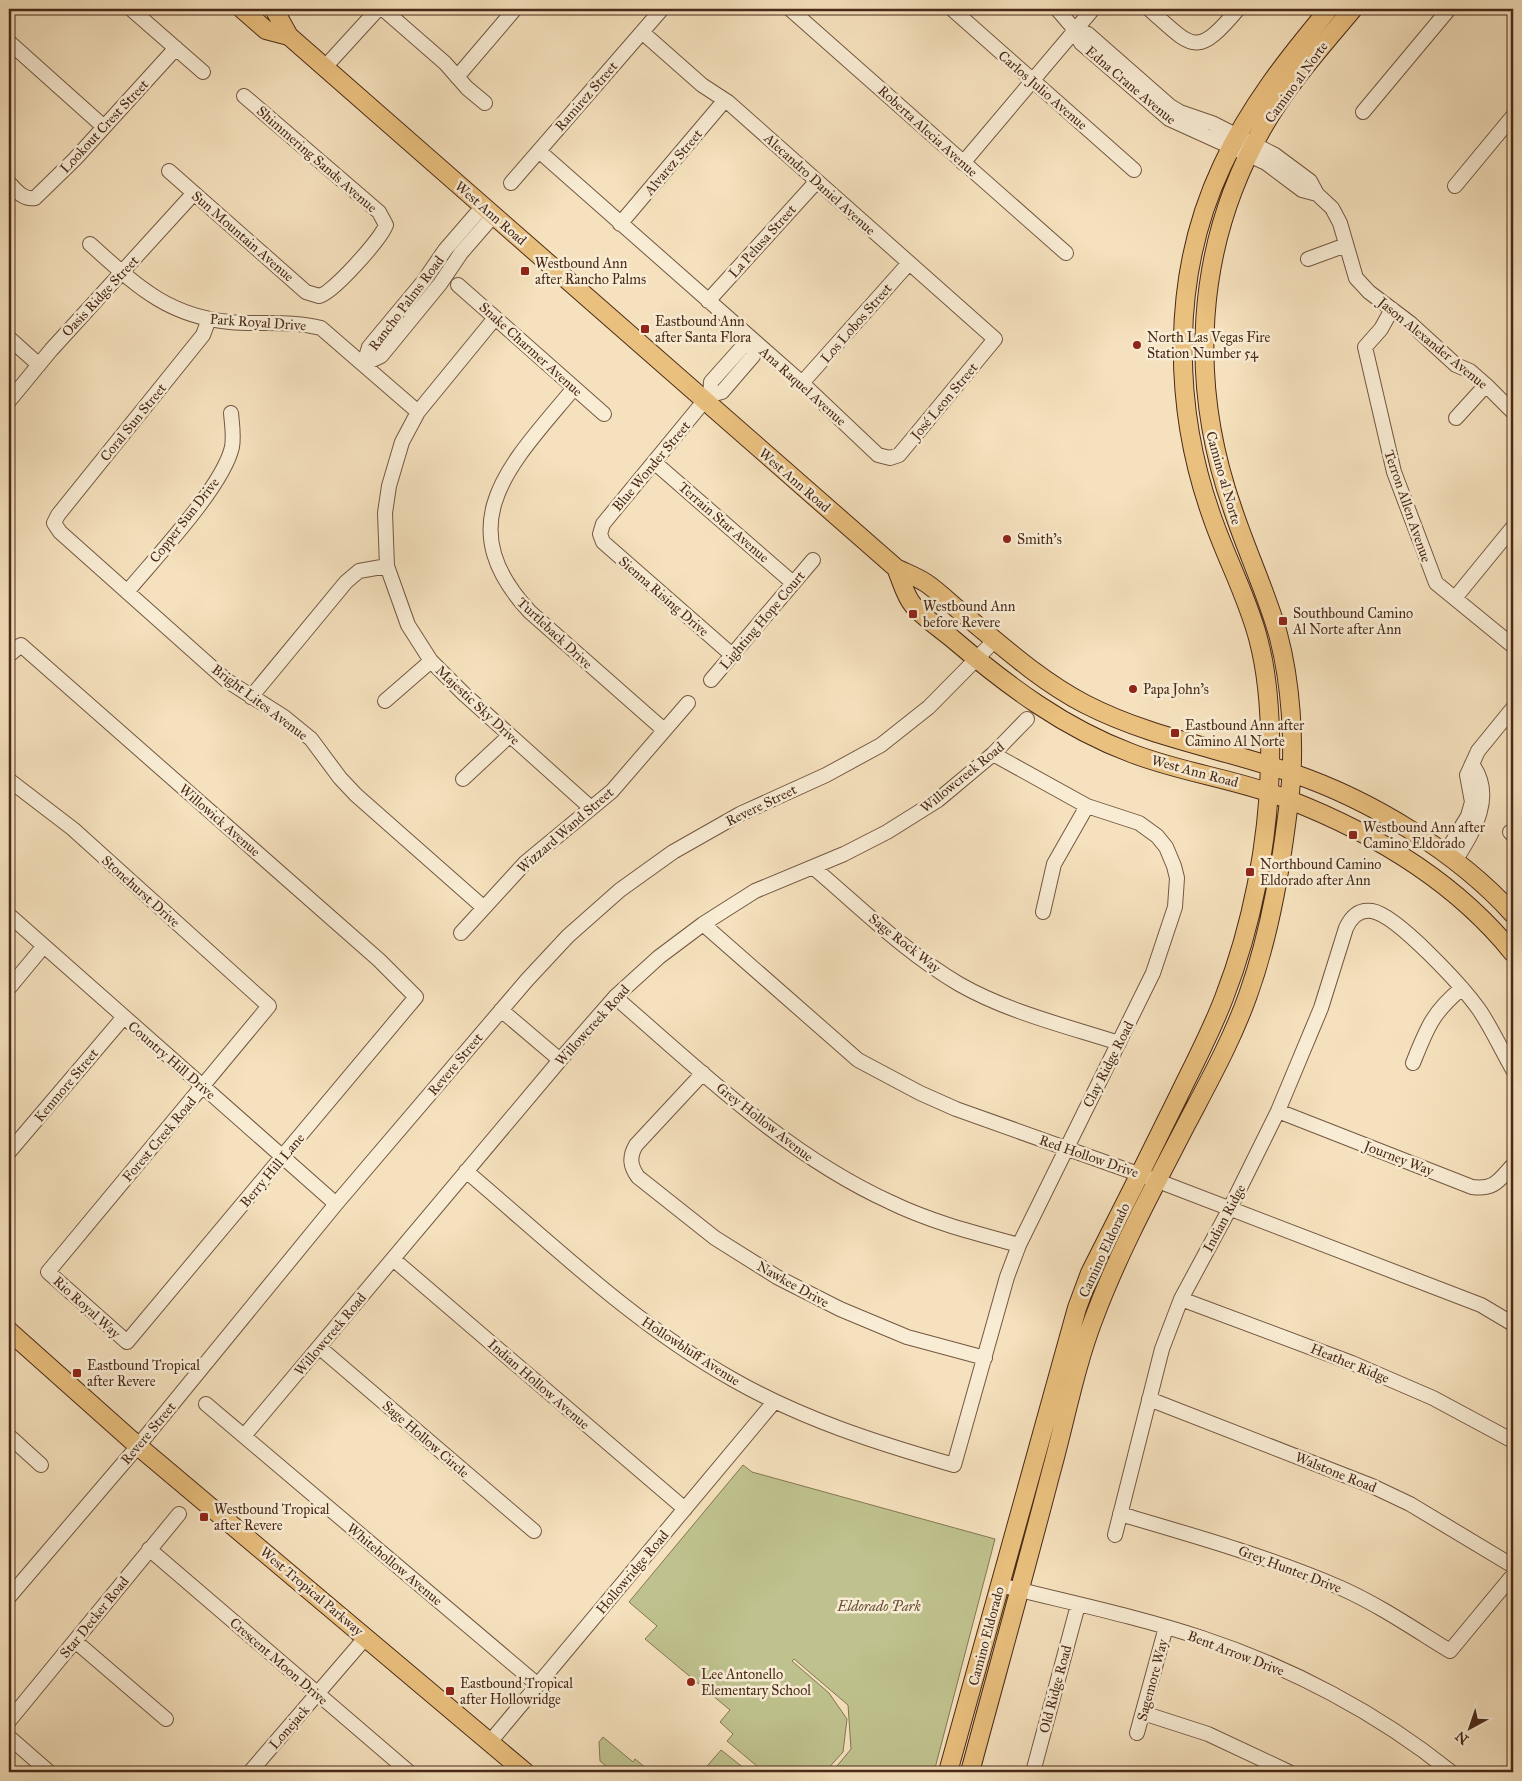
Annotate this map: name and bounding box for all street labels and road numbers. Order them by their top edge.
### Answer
street label: Camino al Norte [1261,38,1332,126]
street label: Edna Crane Avenue [1082,43,1179,128]
street label: Carlos Julio Avenue [994,47,1091,134]
street label: Ramirez Street [552,58,621,135]
street label: Lookout Crest Street [57,76,152,177]
street label: Roberta Alecia Avenue [874,82,981,181]
street label: Shimmering Sands Avenue [253,102,380,216]
street label: Alvarez Street [640,126,706,200]
street label: Alecandro Daniel Avenue [760,129,879,239]
street label: West Ann Road [451,178,530,249]
street label: Sun Mountain Avenue [188,187,297,285]
street label: La Pelusa Street [725,201,800,281]
street label: Oasis Ridge Street [59,252,142,340]
street label: Rancho Palms Road [365,253,448,354]
street label: Los Lobos Street [817,280,896,367]
street label: Jason Alexander Avenue [1372,293,1491,394]
street label: Snake Charmer Avenue [476,299,586,400]
street label: Park Royal Drive [209,311,307,334]
street label: Ana Raquel Avenue [754,342,850,431]
street label: José Leon Street [906,359,982,445]
street label: Coral Sun Street [97,380,170,465]
street label: Blue Wonder Street [609,418,694,515]
street label: Camino al Norte [1202,429,1245,527]
street label: West Ann Road [755,445,834,516]
street label: Terron Allen Avenue [1380,448,1435,565]
street label: Copper Sun Drive [146,474,223,566]
street label: Terrain Star Avenue [675,478,773,566]
street label: Sienna Rising Drive [615,553,712,640]
street label: Lighting Hope Court [716,567,809,673]
street label: Turtleback Drive [513,594,596,673]
street label: Bright Lites Avenue [208,661,311,744]
street label: Majestic Sky Drive [432,662,523,749]
street label: Willowcreek Road [917,738,1008,816]
street label: West Ann Road [1150,752,1240,791]
street label: Willowick Avenue [176,780,264,860]
street label: Revere Street [723,781,799,830]
street label: Wizzard Wand Street [514,784,617,877]
street label: Stonehurst Drive [98,852,183,931]
street label: Sage Rock Way [865,910,944,977]
street label: Willowcreek Road [552,981,633,1069]
street label: Country Hill Drive [124,1018,219,1103]
street label: Clay Ridge Road [1079,1018,1137,1110]
street label: Revere Street [424,1029,487,1099]
street label: Kenmore Street [31,1045,102,1126]
street label: Grey Hollow Avenue [713,1079,817,1166]
street label: Forest Creek Road [119,1093,200,1185]
street label: Berry Hill Lane [236,1130,308,1211]
street label: Red Hollow Drive [1037,1132,1141,1181]
street label: Journey Way [1359,1137,1436,1181]
street label: Indian Ridge [1200,1181,1249,1255]
street label: Camino Eldorado [1075,1200,1134,1300]
street label: Nawkee Drive [754,1258,832,1311]
street label: Rio Royal Way [49,1273,124,1342]
street label: Willowcreek Road [291,1289,370,1379]
street label: Hollowbluff Avenue [638,1313,743,1390]
street label: Indian Hollow Avenue [484,1336,593,1433]
street label: Heather Ridge [1308,1340,1392,1387]
street label: Sage Hollow Circle [379,1397,473,1482]
street label: Revere Street [117,1398,180,1468]
street label: Walstone Road [1293,1449,1379,1496]
street label: Whitehollow Avenue [343,1520,446,1609]
street label: Hollowridge Road [592,1527,672,1618]
street label: Grey Hunter Drive [1236,1542,1344,1597]
street label: West Tropical Parkway [257,1543,367,1640]
street label: Star Decker Road [56,1573,133,1662]
street label: Camino Eldorado [965,1585,1008,1688]
street label: Crescent Moon Drive [226,1614,331,1709]
street label: Bent Arrow Drive [1185,1627,1287,1680]
street label: Sagemore Way [1133,1637,1172,1723]
street label: Old Ridge Road [1036,1643,1075,1735]
street label: Lonejack [266,1702,313,1753]

